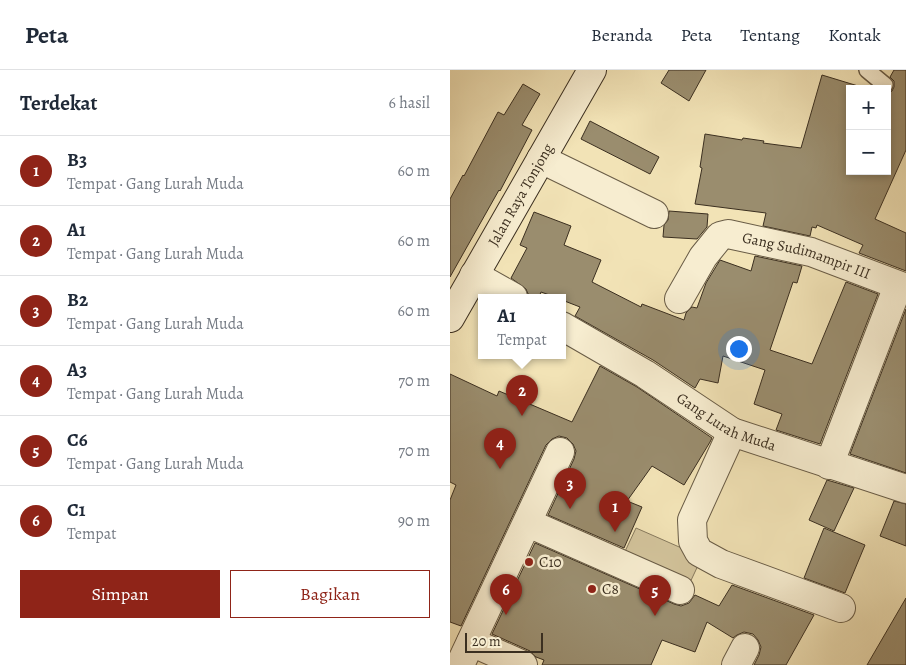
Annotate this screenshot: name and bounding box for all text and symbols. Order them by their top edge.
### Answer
text: Peta [25,19,69,51]
text: Beranda [591,23,653,47]
text: Peta [681,23,712,47]
text: Tentang [740,23,800,47]
text: Kontak [828,23,881,47]
map controls [846,85,891,175]
button: + [846,85,891,130]
text: Terdekat [20,89,98,117]
text: 6 hasil [389,92,430,114]
button: − [846,130,891,175]
street label: Jalan Raya Tonjong [483,139,558,250]
text: B3 [67,147,87,173]
text: 1 [33,160,39,182]
text: 60 m [398,160,430,182]
text: Tempat · Gang Lurah Muda [67,173,244,195]
text: A1 [67,217,86,243]
street label: Gang Sudimampir III [740,227,873,284]
text: 2 [32,230,40,252]
text: 60 m [398,230,430,252]
text: Tempat · Gang Lurah Muda [67,243,244,265]
text: B2 [67,287,88,313]
popup [478,294,566,359]
text: 3 [33,300,39,322]
text: 60 m [398,300,430,322]
text: A1 [497,303,516,329]
text: Tempat · Gang Lurah Muda [67,313,244,335]
text: Tempat [497,329,547,351]
your location [726,336,752,362]
text: A3 [67,357,87,383]
text: 4 [32,370,40,392]
text: 70 m [398,370,430,392]
pin: 2 [506,375,538,416]
text: Tempat · Gang Lurah Muda [67,383,244,405]
street label: Gang Lurah Muda [673,388,779,456]
text: C6 [67,427,88,453]
pin: 4 [484,428,516,469]
text: 5 [33,440,39,462]
text: 70 m [398,440,430,462]
text: Tempat · Gang Lurah Muda [67,453,244,475]
pin: 3 [554,468,586,509]
pin: 1 [599,491,631,532]
text: C1 [67,497,86,523]
text: 6 [32,510,40,532]
text: 90 m [398,510,430,532]
text: Tempat [67,523,116,545]
place label: C10 [539,552,562,572]
marker: C10 [523,556,535,568]
button: Simpan [20,570,220,618]
button: Bagikan [230,570,430,618]
pin: 6 [490,574,522,615]
pin: 5 [639,575,671,616]
place label: C8 [602,579,619,599]
marker: C8 [586,583,598,595]
scale bar [465,630,542,653]
text: 20 m [472,632,501,651]

